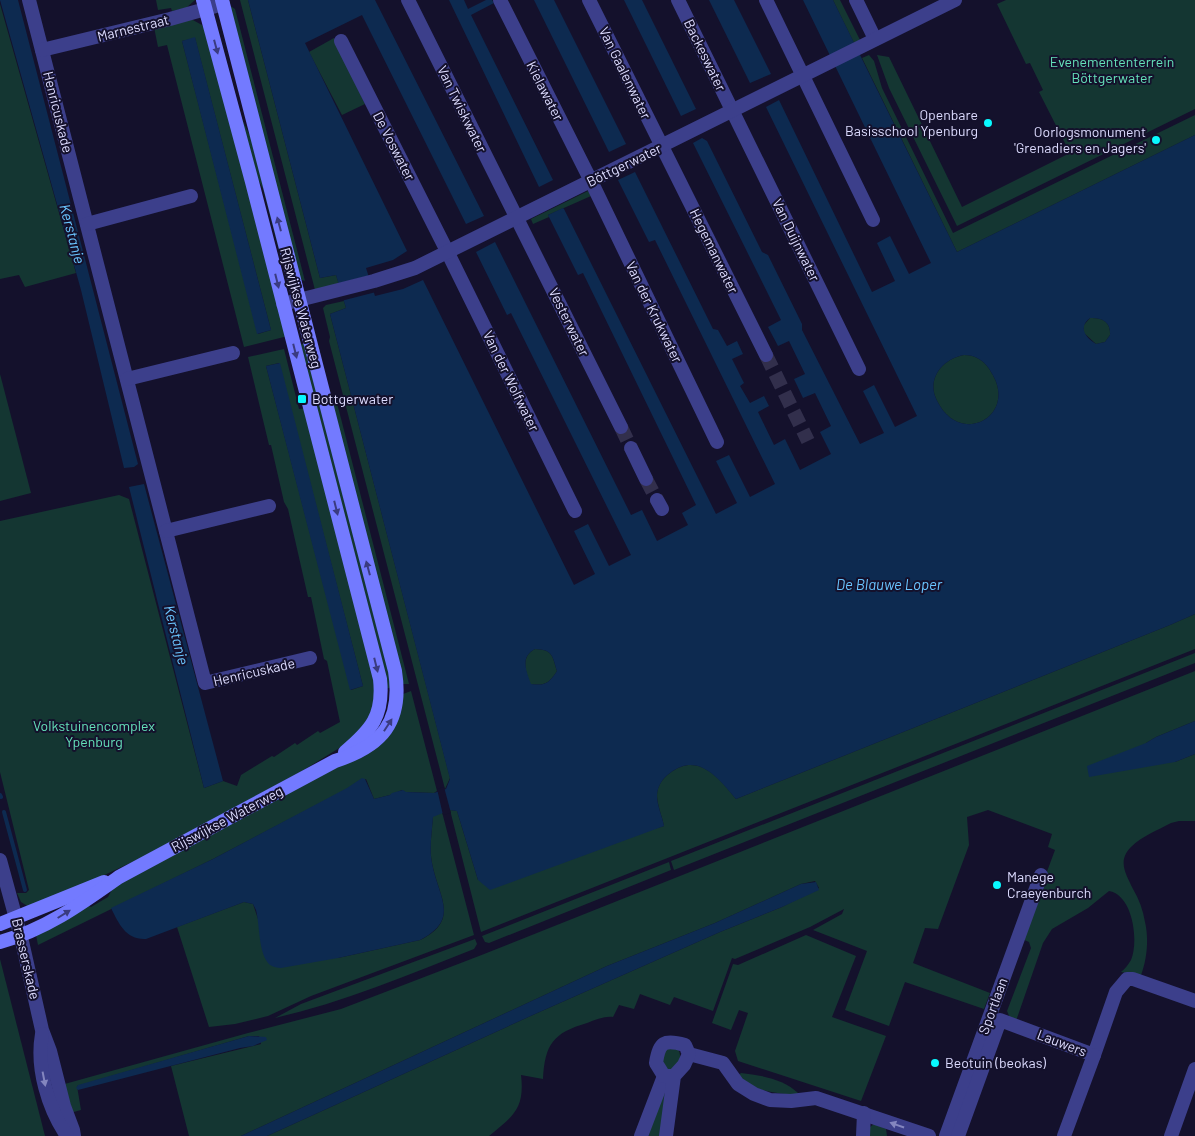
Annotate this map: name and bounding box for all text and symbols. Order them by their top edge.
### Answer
street label: Marnestraat [95,10,170,45]
street label: Backeswater [681,16,730,94]
street label: Van Gaalenwater [596,24,655,122]
one-way arrow [212,40,220,55]
park label: Evenemententerrein Böttgerwater [1050,53,1174,86]
street label: Kielawater [523,58,568,123]
street label: Van Twiskwater [434,63,491,155]
street label: Henricuskade [40,69,77,154]
place label: Openbare Basisschool Ypenburg [845,106,978,139]
street label: De Voswater [370,109,419,183]
marker: Openbare Basisschool Ypenburg [982,117,994,129]
place label: Oorlogsmonument 'Grenadiers en Jagers' [1014,123,1146,156]
marker: Oorlogsmonument 'Grenadiers en Jagers' [1150,134,1162,146]
street label: Böttgerwater [584,139,664,190]
street label: Van Duijnwater [769,196,824,284]
water label: Kerstanje [56,202,90,266]
street label: Hegemanwater [687,206,742,296]
one-way arrow [275,217,283,232]
street label: Rijswijkse Waterweg [277,246,326,370]
street label: Van der Krukwater [623,258,686,365]
one-way arrow [273,273,281,288]
street label: Vesterwater [546,285,593,359]
street label: Van der Wolfwater [480,328,543,434]
one-way arrow [291,343,299,358]
place label: Bottgerwater [312,390,393,407]
marker: Bottgerwater [296,393,308,405]
one-way arrow [332,501,340,516]
one-way arrow [364,561,372,576]
water label: De Blauwe Loper [836,575,943,593]
water label: Kerstanje [161,603,193,667]
street label: Henricuskade [211,654,296,689]
one-way arrow [372,658,380,673]
park label: Volkstuinencomplex Ypenburg [33,717,155,750]
one-way arrow [383,718,393,732]
street label: Rijswijkse Waterweg [168,782,286,855]
place label: Manege Craeyenburch [1007,868,1091,901]
marker: Manege Craeyenburch [991,879,1003,891]
one-way arrow [58,910,71,919]
street label: Brasserskade [9,917,44,1001]
street label: Sportlaan [974,975,1011,1036]
street label: Lauwers [1035,1025,1090,1060]
place label: Beotuin (beokas) [945,1054,1046,1071]
marker: Beotuin (beokas) [929,1057,941,1069]
one-way arrow [41,1071,49,1087]
one-way arrow [889,1120,904,1128]

